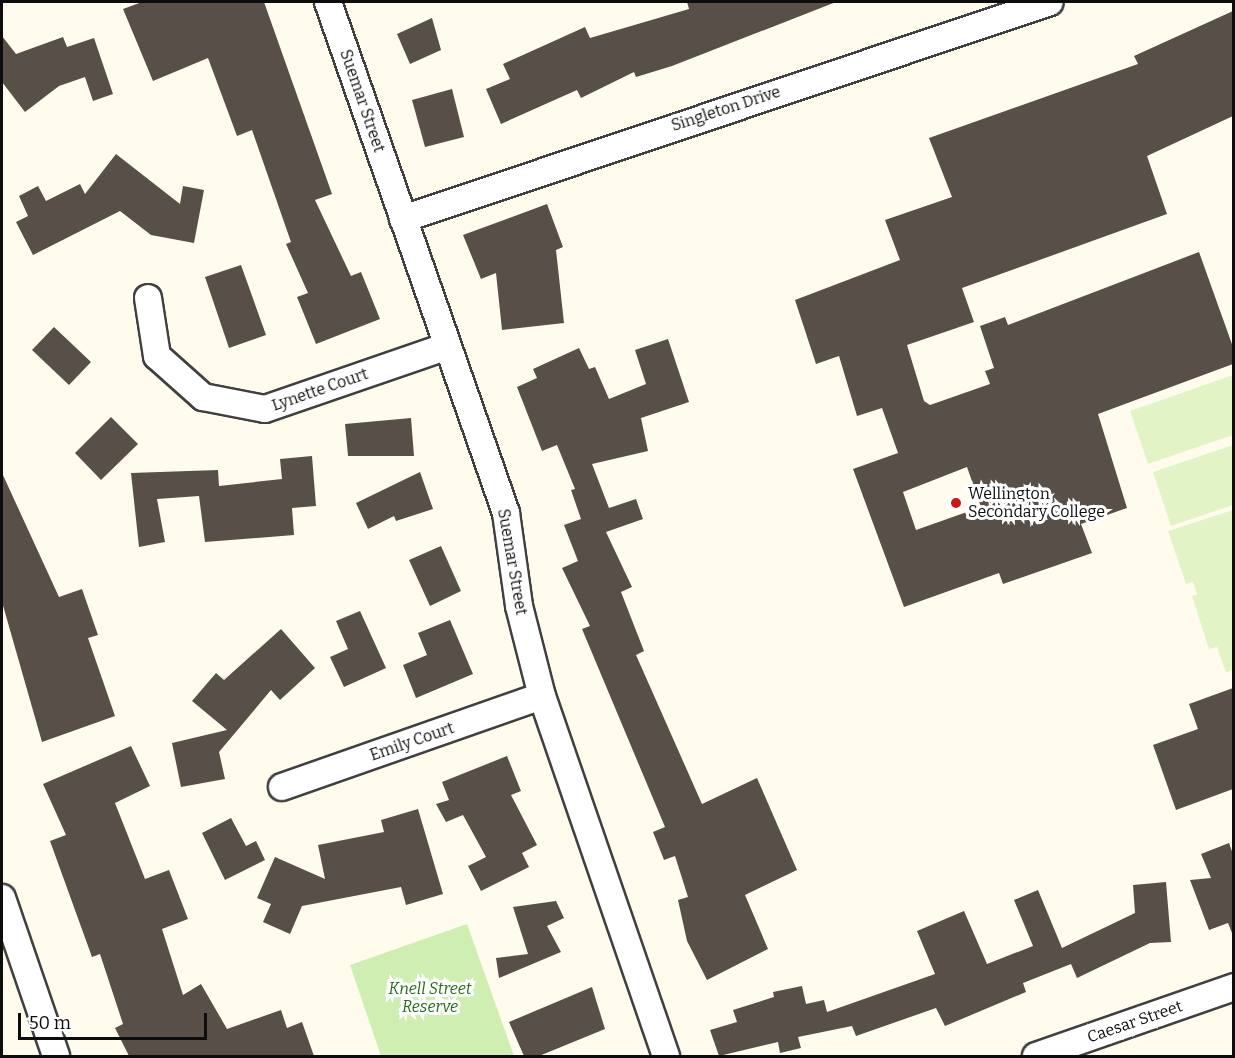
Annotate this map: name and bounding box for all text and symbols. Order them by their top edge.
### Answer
street label: Suemar Street [335,47,389,155]
street label: Singleton Drive [669,82,783,136]
street label: Lynette Court [269,365,371,415]
place label: Wellington Secondary College [968,484,1105,522]
marker: Wellington Secondary College [949,496,963,510]
street label: Suemar Street [493,507,531,617]
street label: Emily Court [367,719,457,765]
park label: Knell Street Reserve [389,979,471,1017]
street label: Caesar Street [1085,997,1185,1047]
scale bar [21,1001,210,1039]
text: 50 m [29,1012,71,1034]

